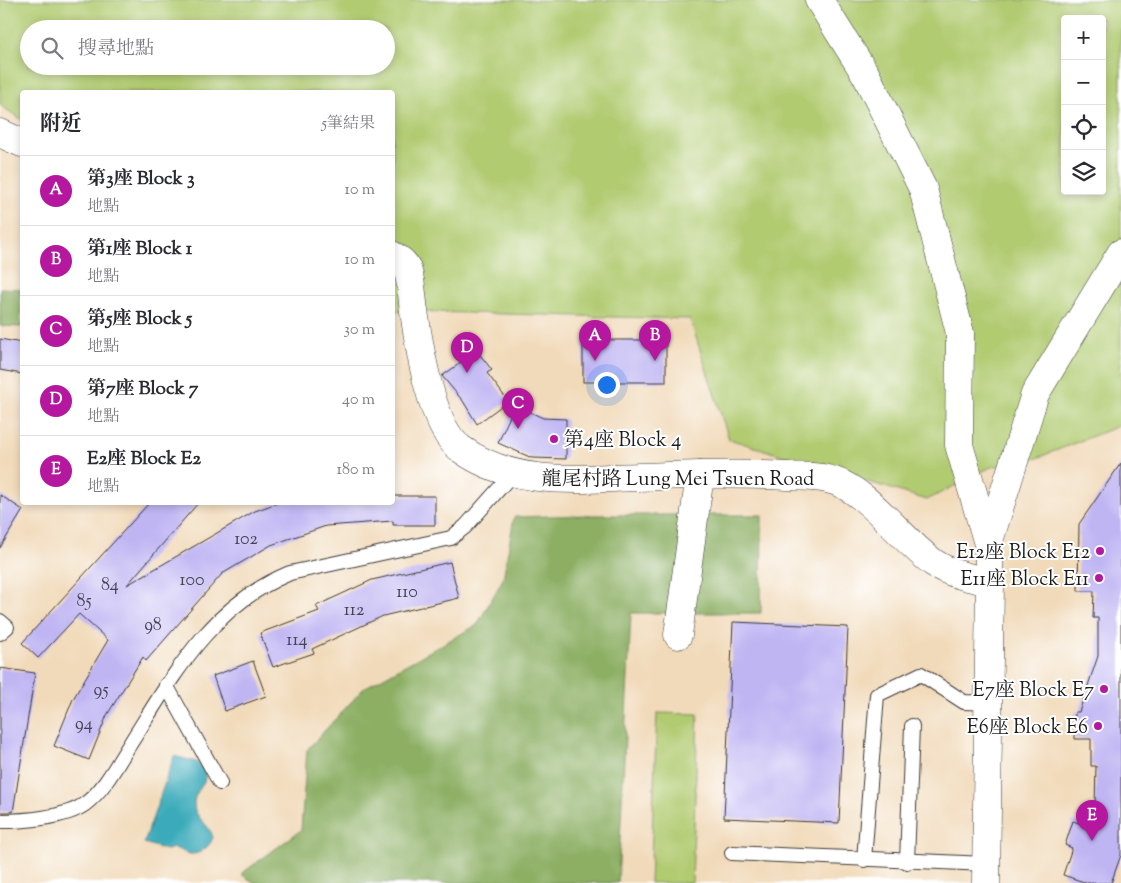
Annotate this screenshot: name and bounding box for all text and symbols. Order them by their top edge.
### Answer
map controls [1061,15,1106,195]
button: + [1061,15,1106,60]
search box [20,20,395,75]
icon: search [38,34,66,62]
text: 搜尋地點 [78,36,154,63]
button: − [1061,60,1106,105]
button: locate [1061,105,1106,150]
text: 附近 [40,110,82,140]
text: 5筆結果 [322,113,375,136]
button: layers [1061,150,1106,195]
text: 第3座 Block 3 [87,166,195,193]
text: A [50,179,63,202]
text: 10 m [345,179,375,202]
text: 地點 [87,196,119,219]
text: 第1座 Block 1 [87,236,192,263]
text: B [51,249,61,272]
text: 10 m [345,249,375,272]
text: 地點 [87,266,119,289]
text: 第5座 Block 5 [87,306,192,333]
text: C [50,319,62,342]
text: 30 m [344,319,375,342]
pin: A [579,320,611,361]
pin: B [639,320,671,361]
pin: D [451,332,483,373]
text: 地點 [87,336,119,359]
your location [594,372,620,398]
text: 第7座 Block 7 [87,376,198,403]
pin: C [502,388,534,429]
text: D [50,389,62,412]
text: 40 m [342,389,375,412]
text: 地點 [87,406,119,429]
place label: 第4座 Block 4 [564,427,681,456]
marker: 第4座 Block 4 [548,433,560,445]
text: E2座 Block E2 [87,446,201,473]
text: E [51,459,61,482]
text: 180 m [336,459,375,482]
street label: 龍尾村路 Lung Mei Tsuen Road [542,466,814,495]
text: 地點 [87,476,119,499]
house number: 102 [234,527,258,553]
place label: E12座 Block E12 [956,539,1090,568]
marker: E12座 Block E12 [1094,545,1106,557]
place label: E11座 Block E11 [960,566,1089,595]
house number: 100 [180,568,204,594]
marker: E11座 Block E11 [1093,572,1105,584]
house number: 84 [101,573,119,599]
house number: 110 [396,580,418,606]
house number: 85 [76,589,92,615]
house number: 112 [344,598,365,624]
house number: 98 [144,613,162,639]
house number: 114 [286,628,308,654]
place label: E7座 Block E7 [973,677,1094,706]
house number: 95 [93,678,109,704]
marker: E7座 Block E7 [1098,683,1110,695]
house number: 94 [75,712,93,738]
place label: E6座 Block E6 [967,714,1088,743]
marker: E6座 Block E6 [1092,720,1104,732]
pin: E [1076,800,1108,841]

